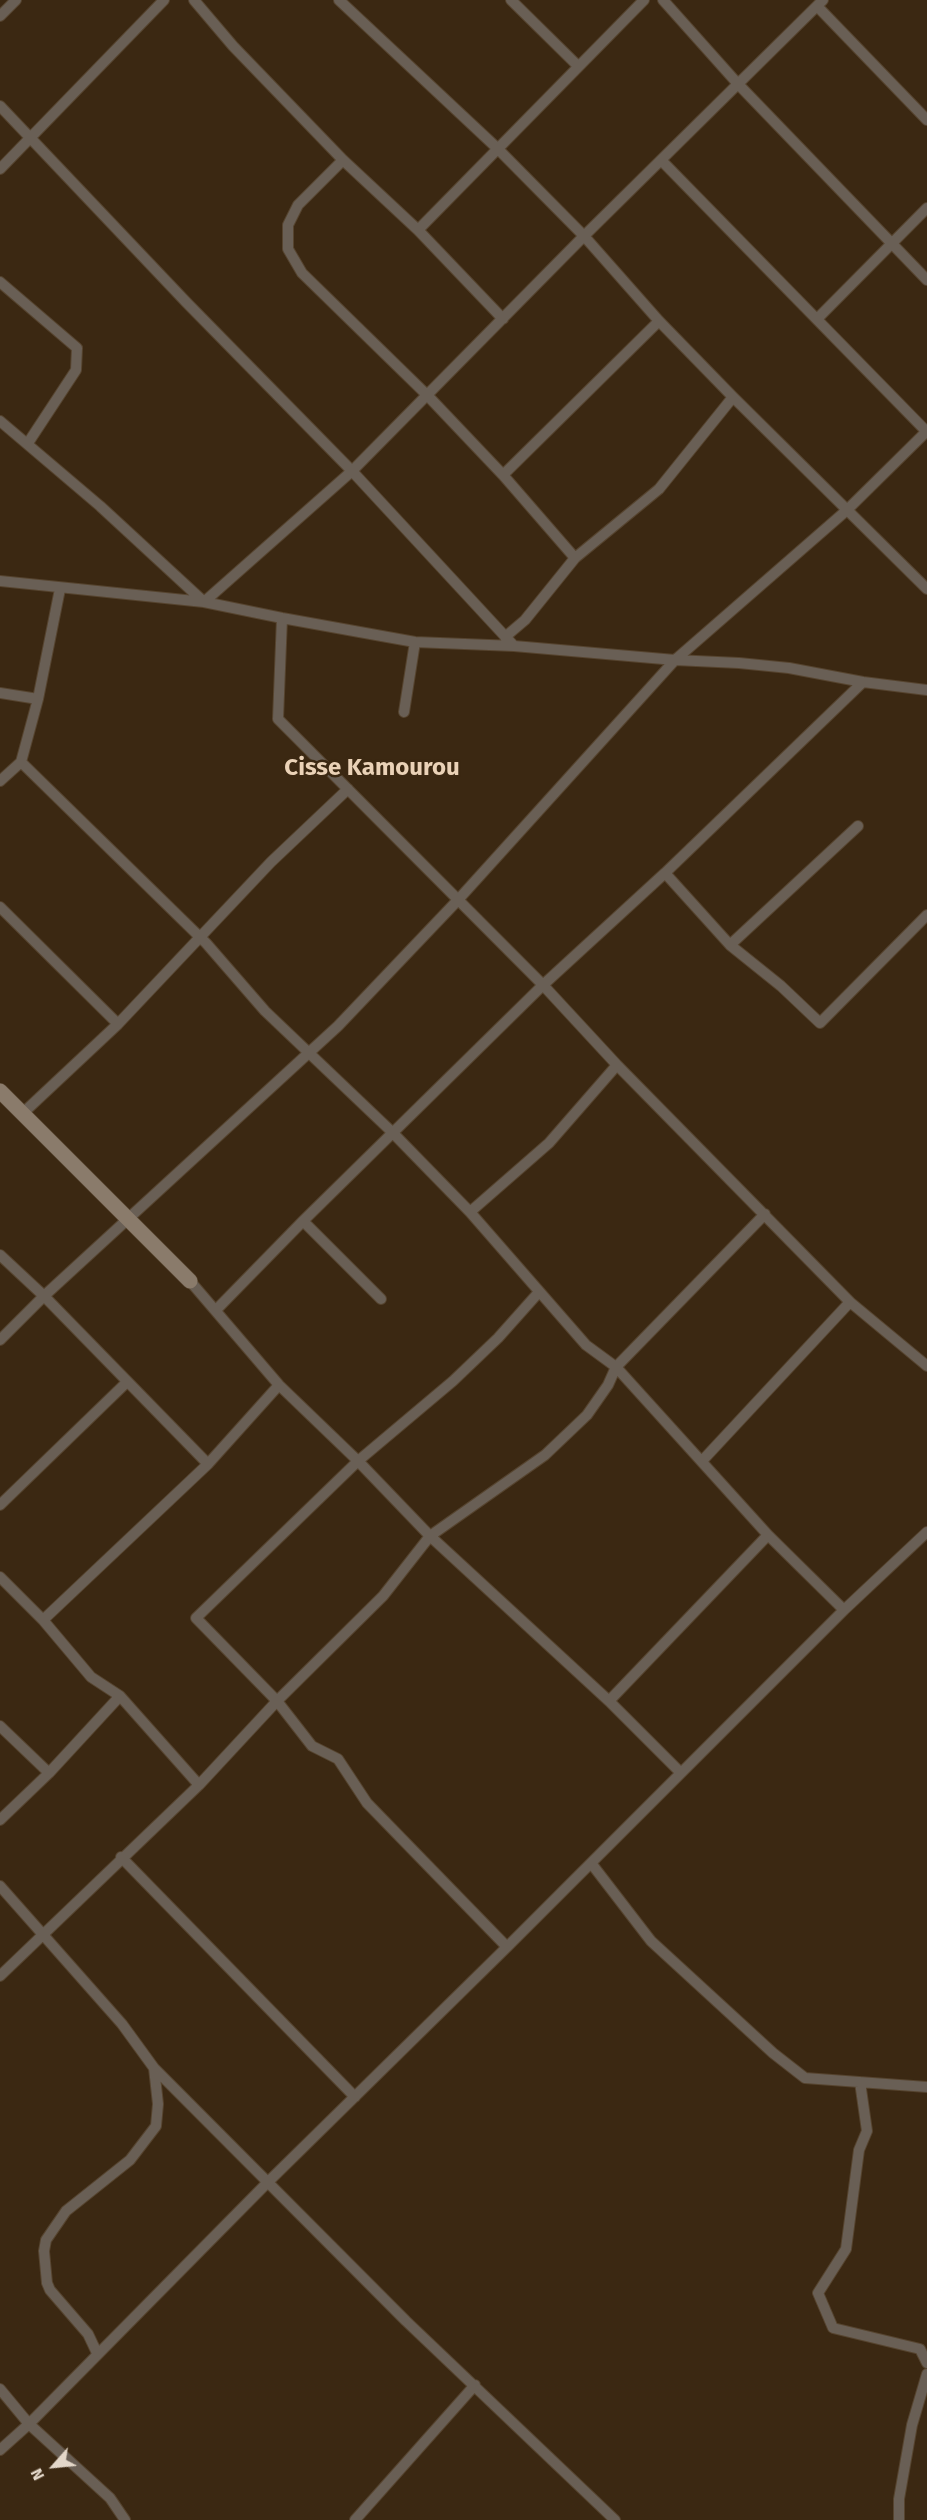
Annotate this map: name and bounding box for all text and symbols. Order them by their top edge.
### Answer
district label: Cisse Kamourou [284,754,460,782]
north arrow [24,2436,84,2496]
text: N [27,2465,48,2483]

